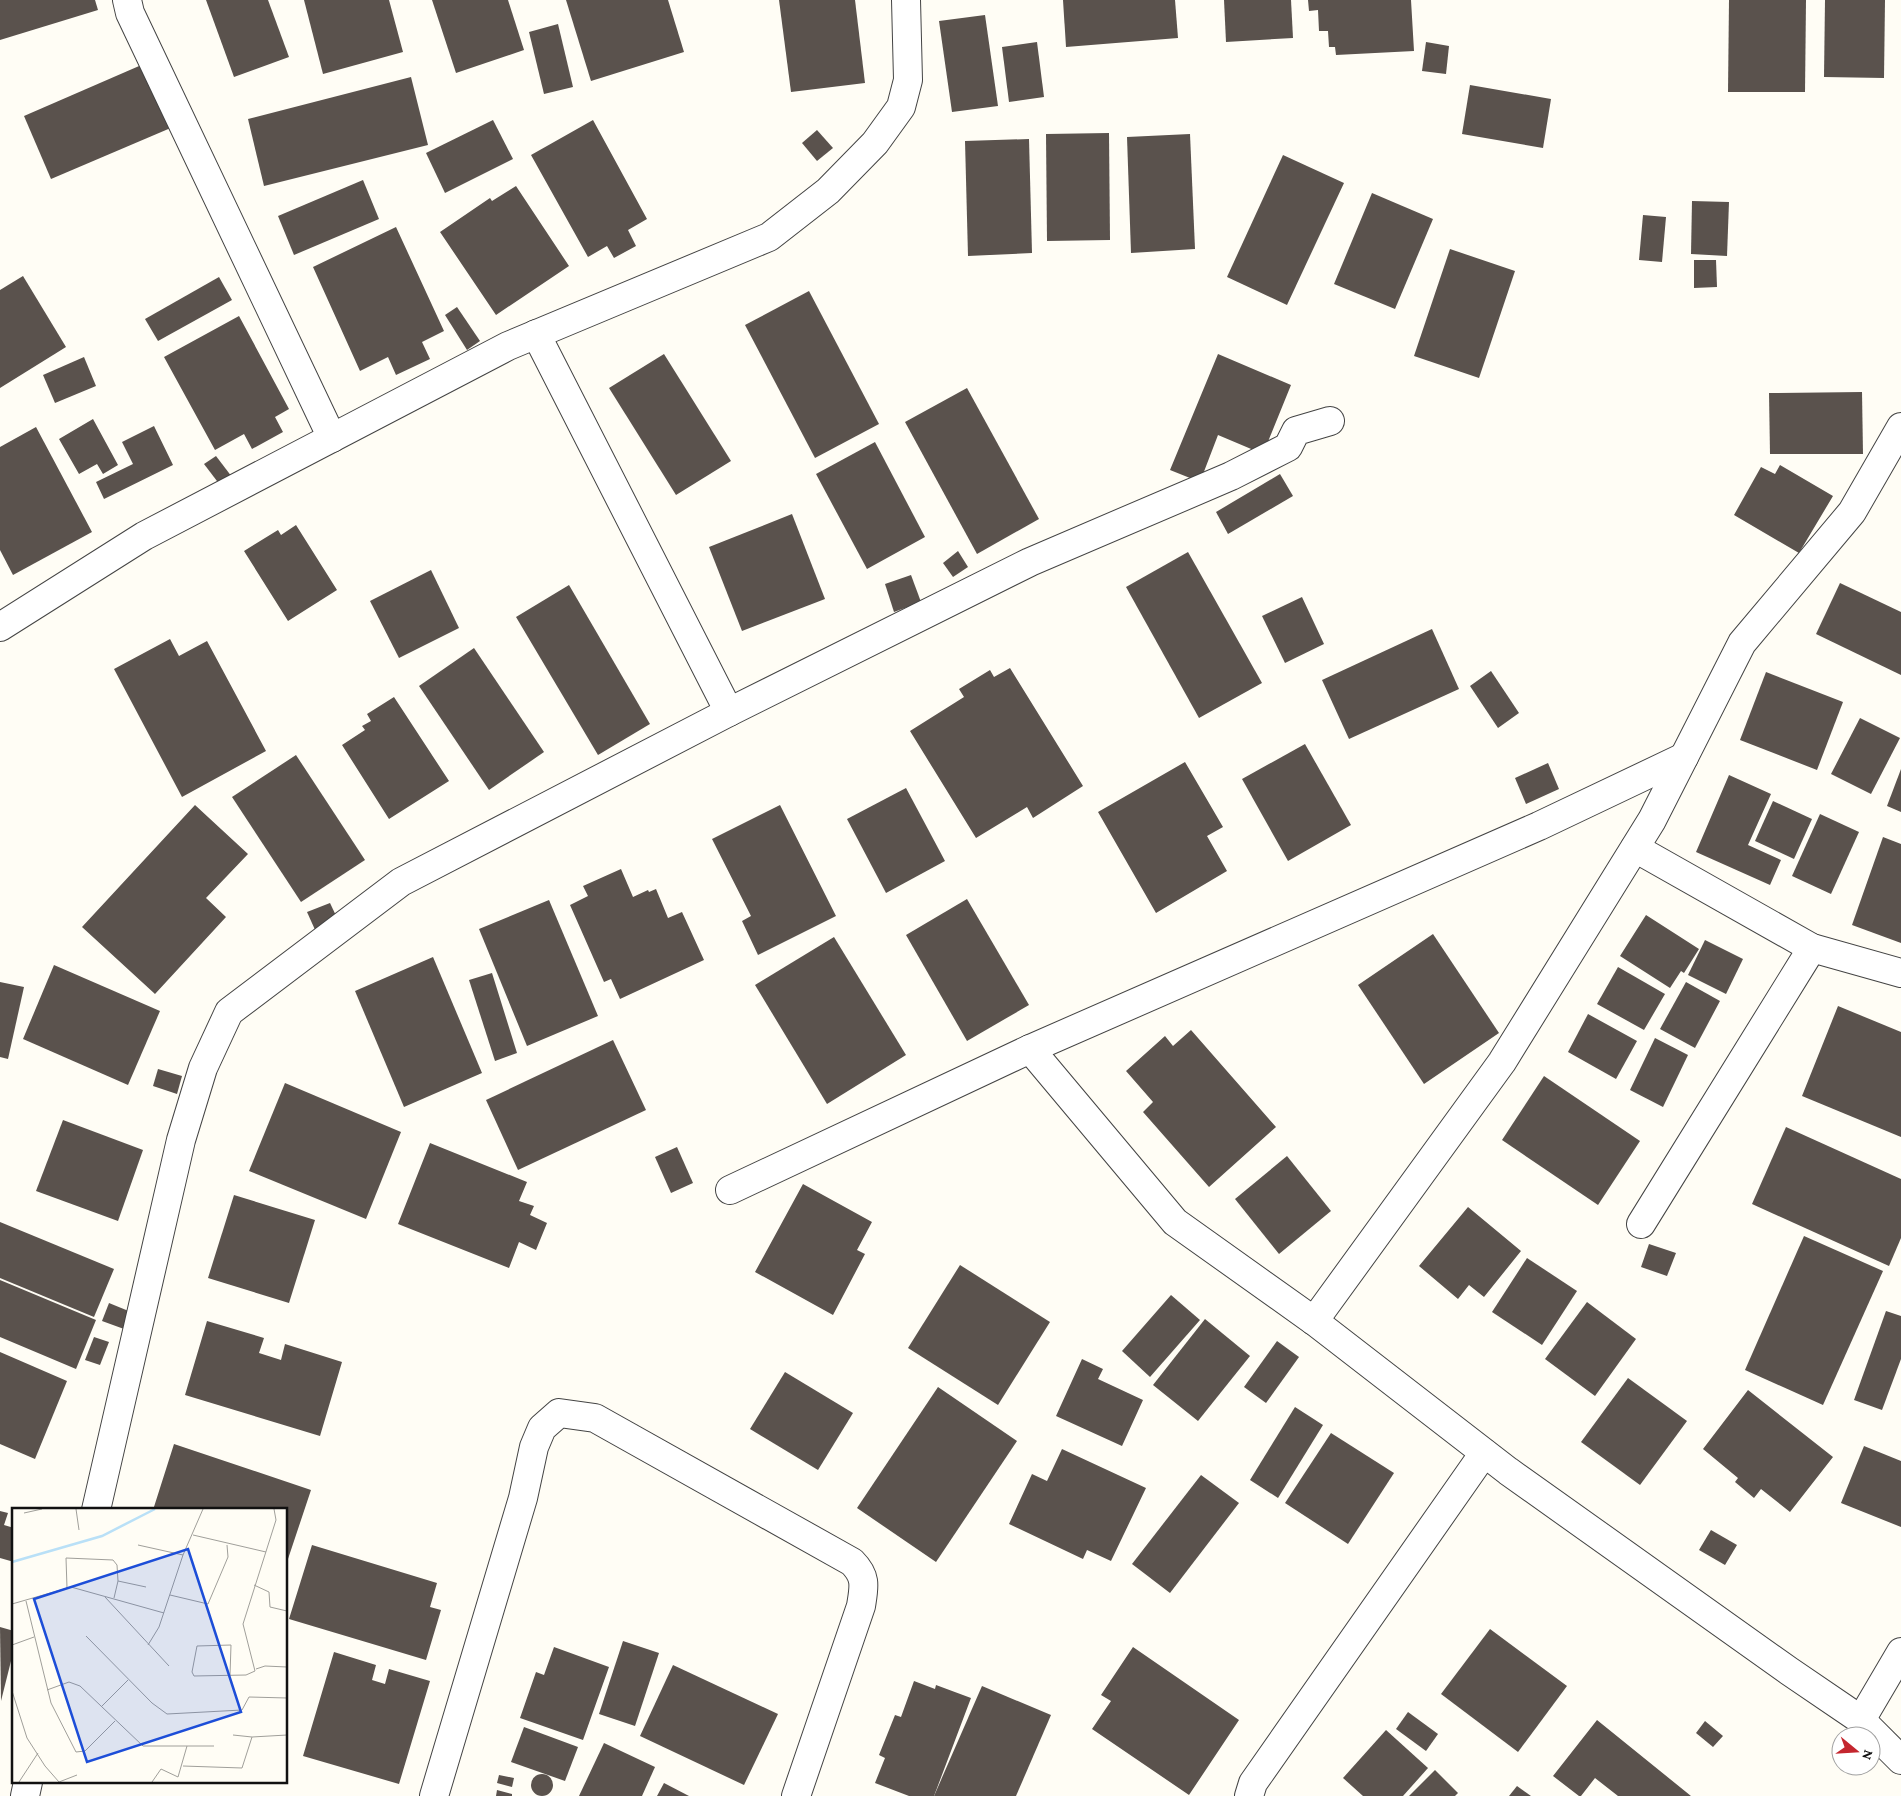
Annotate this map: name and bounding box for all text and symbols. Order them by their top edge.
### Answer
inset map [12,1508,288,1784]
north arrow [1831,1726,1881,1776]
text: N [1859,1748,1877,1762]

